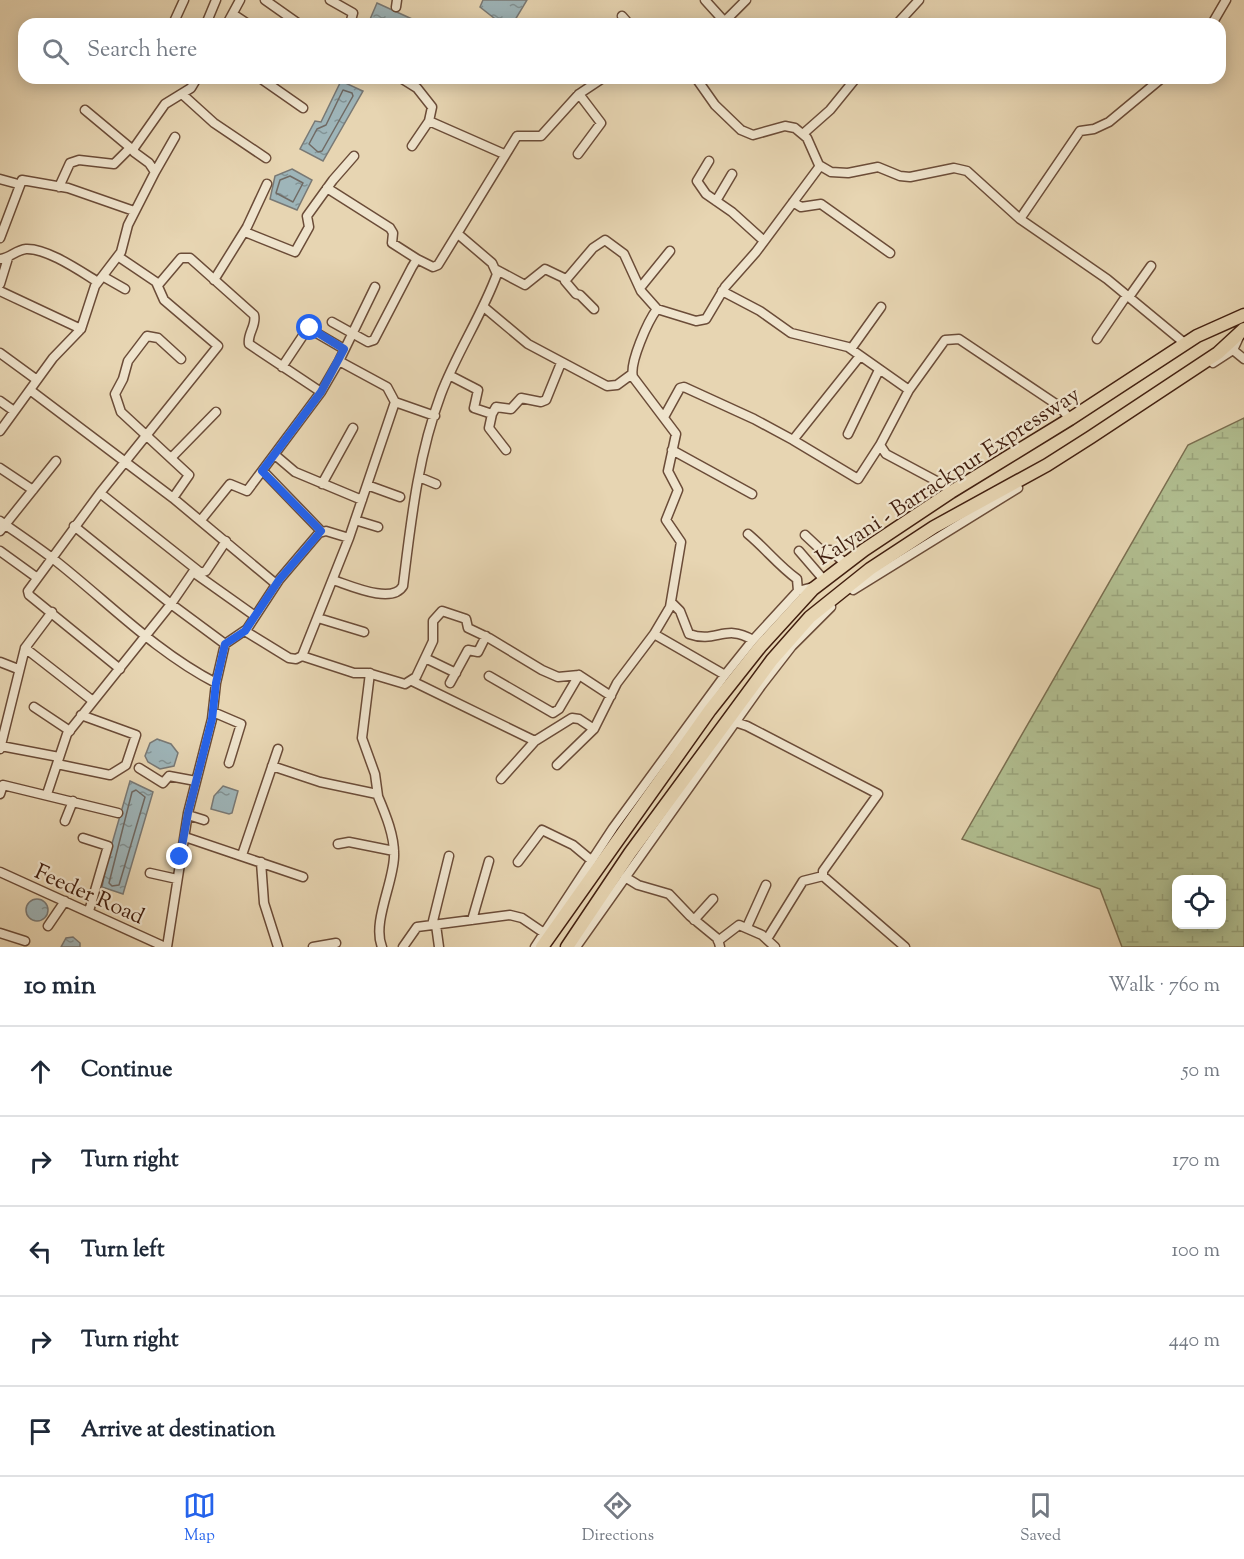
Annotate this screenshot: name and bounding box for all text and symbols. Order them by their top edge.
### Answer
search box [18,18,1226,84]
icon: search [39,35,72,68]
text: Search here [87,35,197,67]
route start [296,314,322,340]
street label: Kalyani - Barrackpur Expressway [810,380,1087,575]
route end [166,843,192,869]
street label: Feeder Road [29,857,149,934]
map controls [1172,875,1226,929]
button: locate [1172,875,1226,929]
text: 10 min [24,968,96,1005]
text: Walk · 760 m [1108,972,1220,1001]
icon: ahead [24,1055,57,1088]
text: Continue [81,1055,172,1087]
text: 50 m [1182,1057,1220,1086]
icon: right [24,1145,57,1178]
text: Turn right [81,1145,178,1177]
text: 170 m [1172,1147,1220,1176]
icon: left [24,1235,57,1268]
text: Turn left [81,1235,164,1267]
text: 100 m [1171,1237,1220,1266]
icon: right [24,1325,57,1358]
text: Turn right [81,1325,178,1357]
text: 440 m [1169,1327,1220,1356]
icon: arrive [24,1415,57,1448]
text: Arrive at destination [81,1415,276,1447]
tab: Map [183,1489,216,1548]
tab: Directions [582,1489,654,1548]
tab: Saved [1020,1489,1061,1548]

